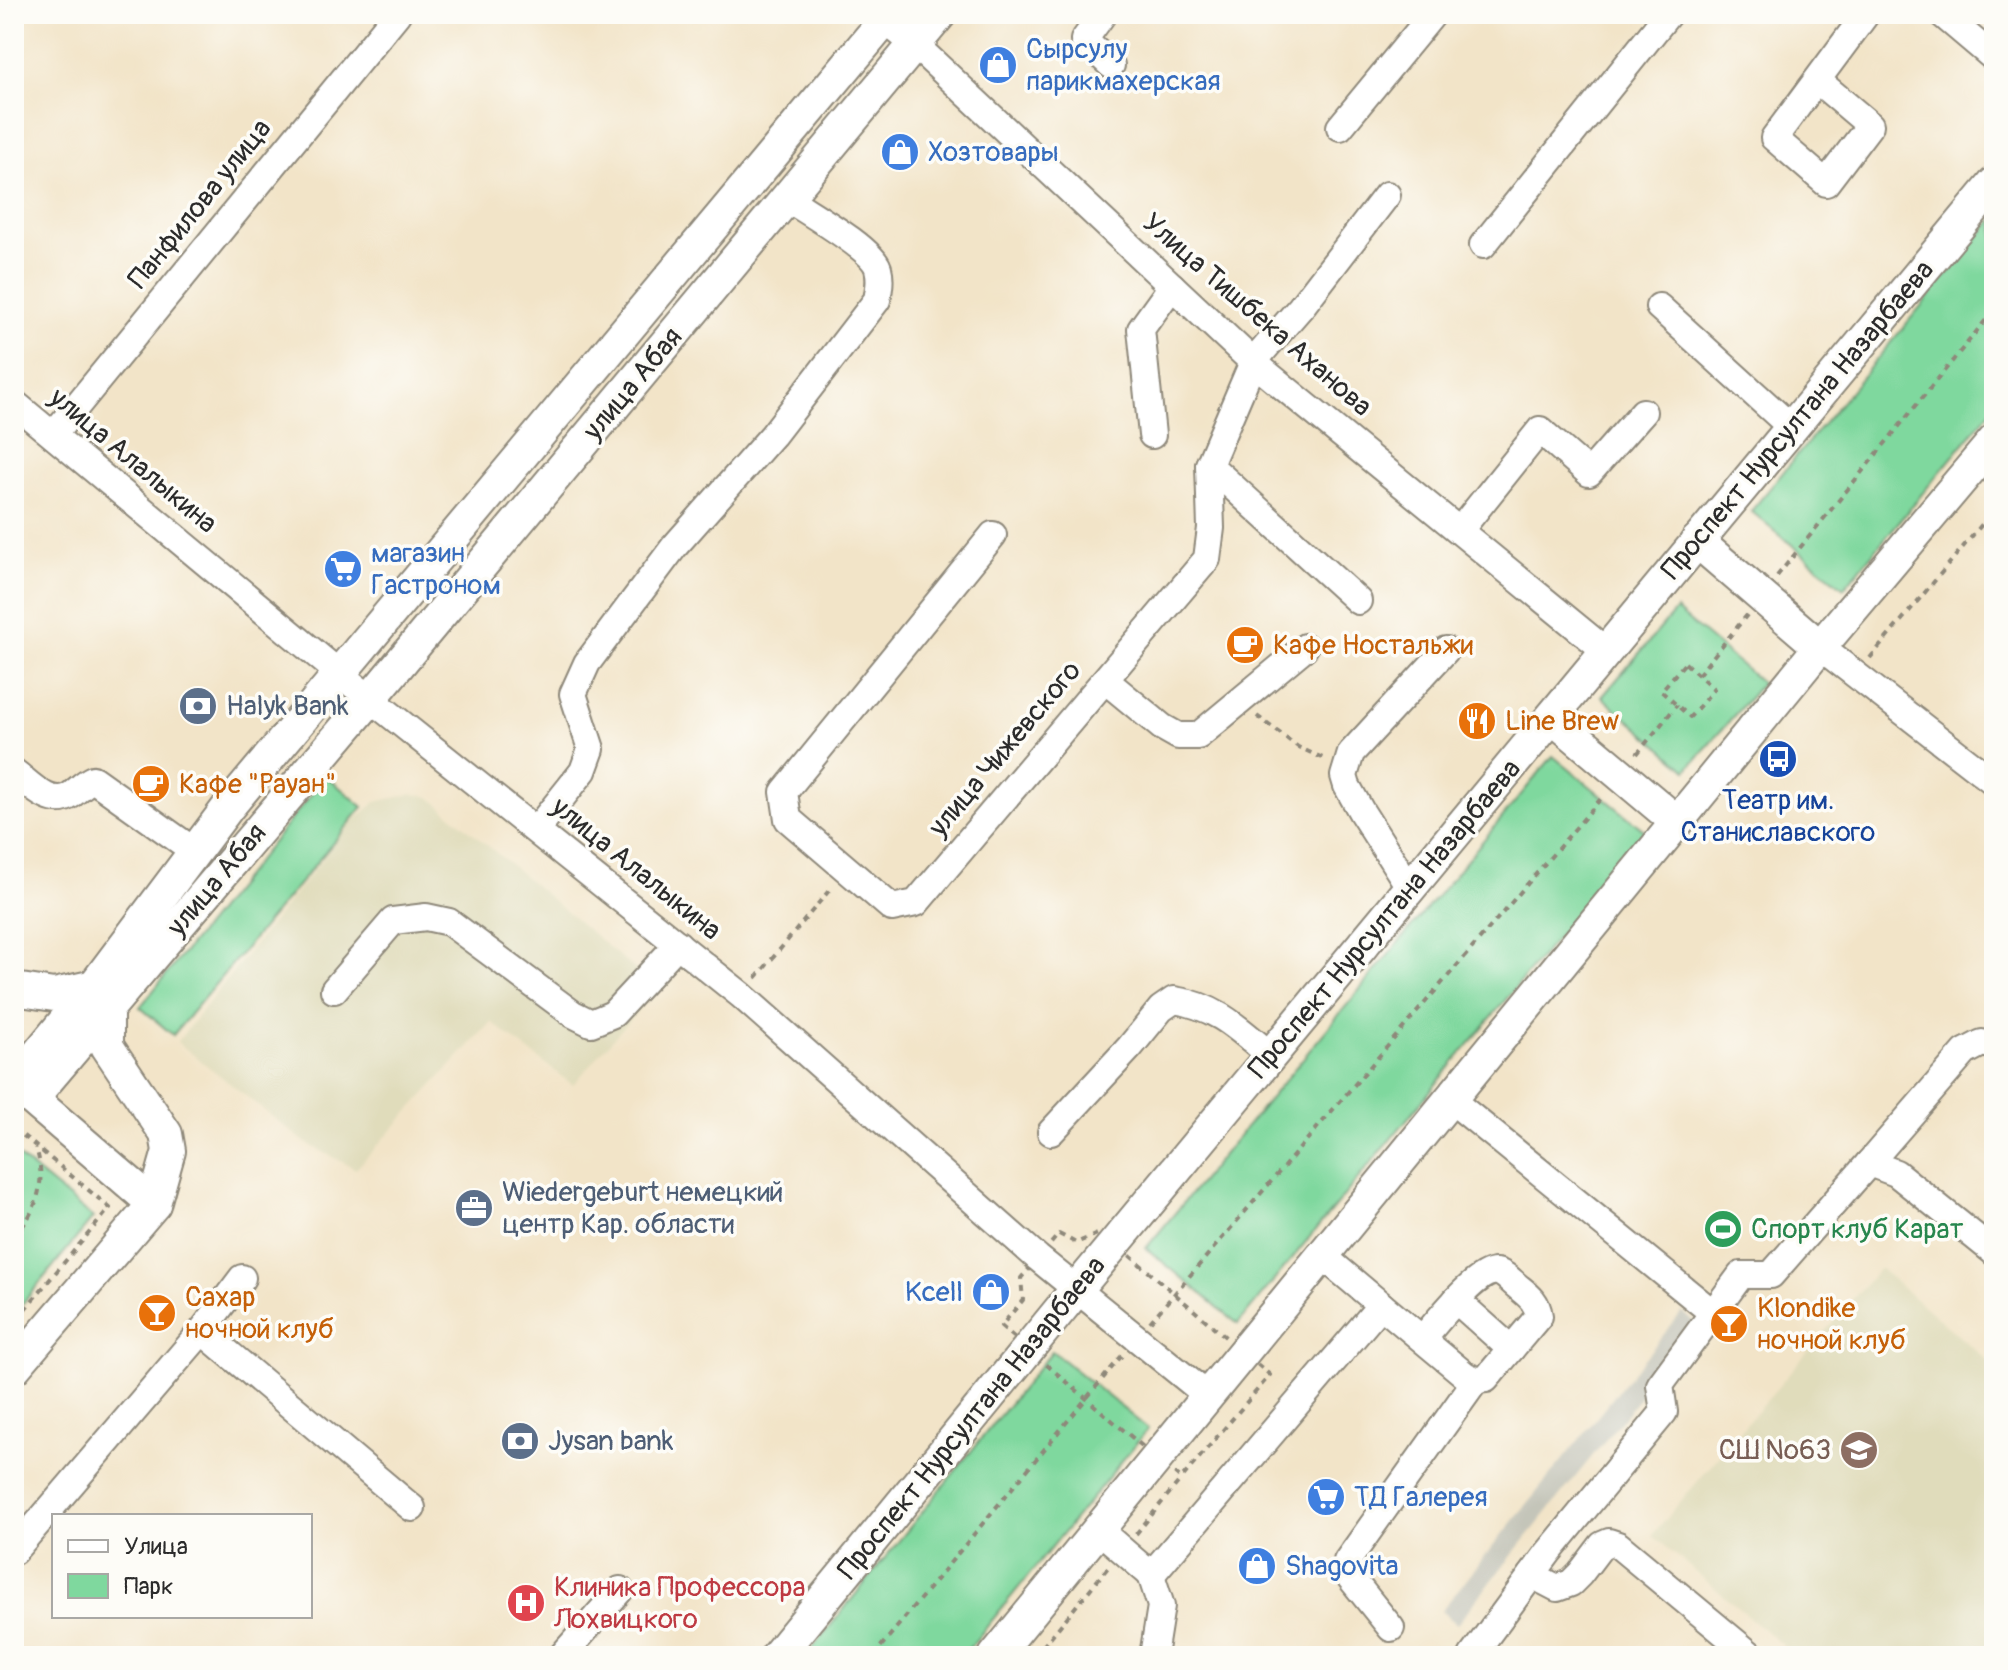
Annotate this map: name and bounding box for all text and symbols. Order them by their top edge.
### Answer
place label: Сырсулу парикмахерская [1026,32,1221,99]
shop icon: Сырсулу парикмахерская [977,44,1019,86]
street label: Панфилова улица [121,112,279,296]
shop icon: Хозтовары [879,131,921,173]
place label: Хозтовары [928,135,1059,170]
street label: Улица Тишбека Аханова [1135,206,1379,424]
street label: Проспект Нурсултана Назарбаева [1654,253,1942,587]
street label: улица Абая [575,321,690,448]
street label: улица Алалыкина [41,380,224,541]
place label: магазин Гастроном [371,536,501,603]
supermarket icon: магазин Гастроном [322,548,364,590]
cafe icon: Кафе Ностальжи [1224,624,1266,666]
place label: Кафе Ностальжи [1273,628,1473,663]
street label: улица Чижевского [921,654,1089,845]
bank icon: Halyk Bank [177,685,219,727]
place label: Halyk Bank [226,689,349,724]
restaurant icon: Line Brew [1456,700,1498,742]
place label: Line Brew [1505,704,1619,739]
bus stop icon: Театр им. Станиславского [1757,738,1799,780]
street label: Проспект Нурсултана Назарбаева [1241,752,1529,1086]
cafe icon: Кафе "Рауан" [130,763,172,805]
place label: Кафе "Рауан" [179,767,336,802]
place label: Театр им. Станиславского [1681,783,1875,850]
street label: улица Алалыкина [543,789,728,948]
street label: улица Абая [159,817,274,944]
place label: Wiedergeburt немецкий центр Кар. области [502,1175,784,1242]
office icon: Wiedergeburt немецкий центр Кар. области [453,1187,495,1229]
sports icon: Спорт клуб Карат [1702,1208,1744,1250]
place label: Спорт клуб Карат [1751,1212,1964,1247]
street label: Проспект Нурсултана Назарбаева [831,1249,1113,1587]
shop icon: Kcell [970,1271,1012,1313]
place label: Kcell [905,1275,963,1310]
place label: Сахар ночной клуб [185,1280,334,1347]
place label: Klondike ночной клуб [1757,1291,1906,1358]
bar icon: Сахар ночной клуб [136,1292,178,1334]
bar icon: Klondike ночной клуб [1708,1303,1750,1345]
bank icon: Jysan bank [499,1420,541,1462]
place label: Jysan bank [548,1424,674,1459]
school or university icon: СШ №63 [1838,1429,1880,1471]
place label: СШ №63 [1719,1433,1831,1468]
supermarket icon: ТД Галерея [1305,1476,1347,1518]
place label: ТД Галерея [1354,1480,1488,1515]
legend [52,1514,312,1618]
text: Улица [124,1532,188,1561]
shop icon: Shagovita [1236,1545,1278,1587]
place label: Shagovita [1285,1549,1399,1584]
place label: Клиника Профессора Лохвицкого [553,1570,806,1637]
text: Парк [124,1572,173,1601]
hospital icon: Клиника Профессора Лохвицкого [505,1582,547,1624]

